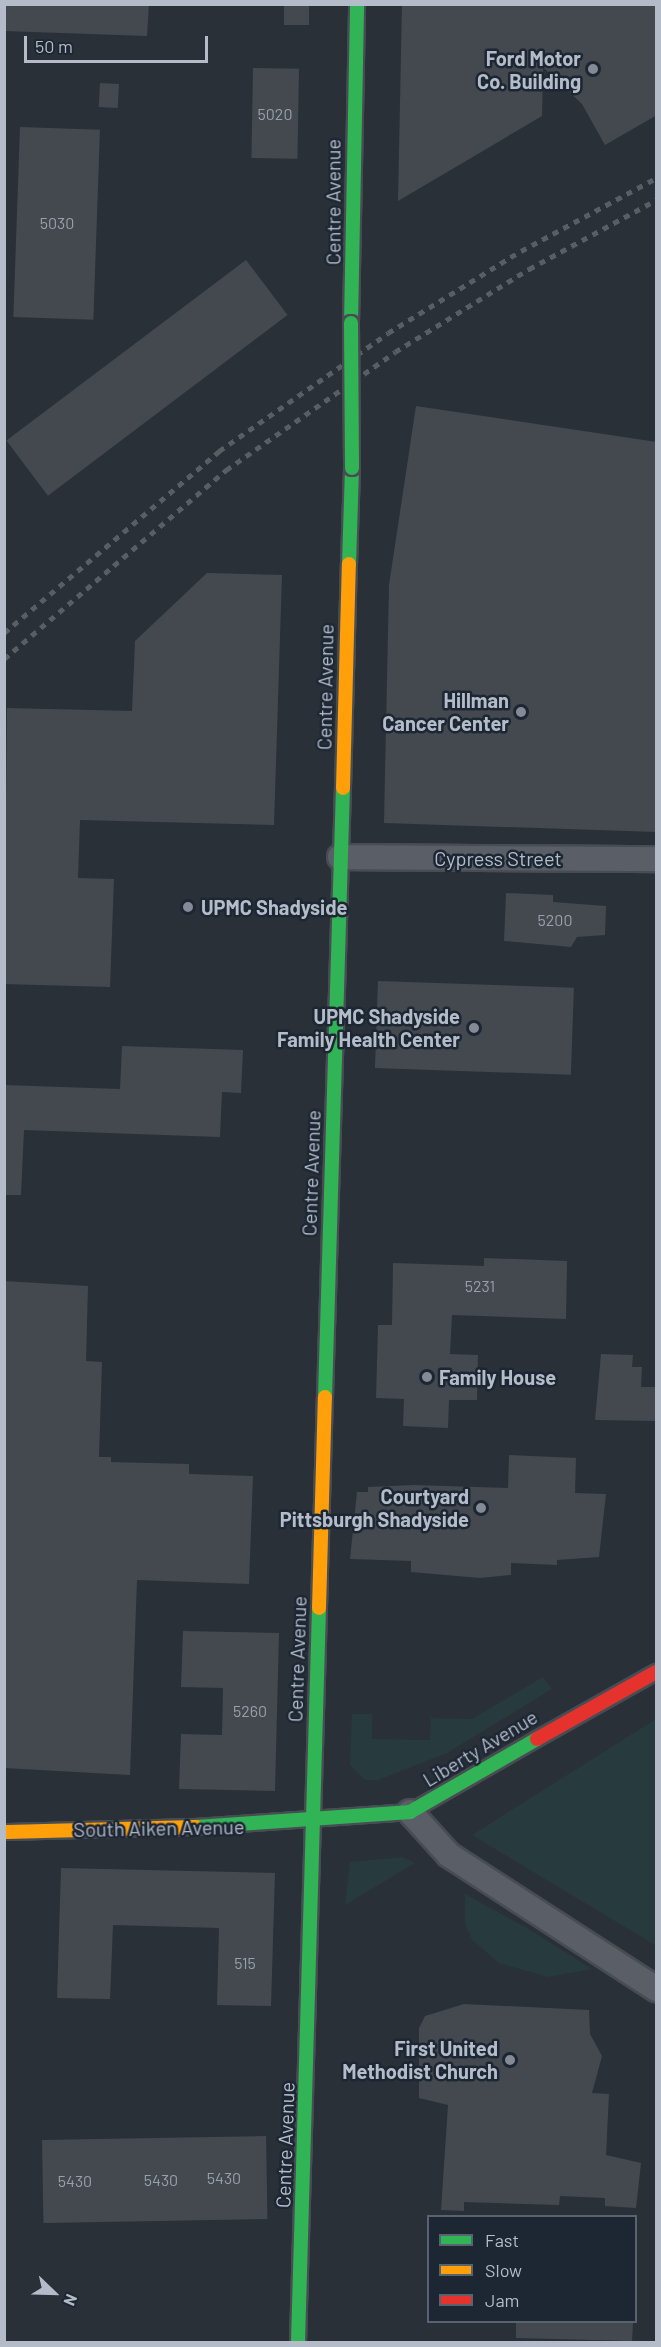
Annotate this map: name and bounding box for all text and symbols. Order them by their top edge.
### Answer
scale bar [27,24,212,62]
text: 50 m [35,35,73,57]
place label: Ford Motor Co. Building [477,46,581,93]
marker: Ford Motor Co. Building [586,62,600,76]
house number: 5020 [258,104,292,124]
street label: Centre Avenue [321,139,345,265]
house number: 5030 [40,213,74,233]
street label: Centre Avenue [312,624,338,750]
place label: Hillman Cancer Center [382,688,509,735]
marker: Hillman Cancer Center [514,705,528,719]
street label: Cypress Street [434,846,562,870]
place label: UPMC Shadyside [201,895,347,919]
marker: UPMC Shadyside [179,898,197,916]
house number: 5200 [538,910,572,930]
place label: UPMC Shadyside Family Health Center [277,1005,460,1052]
marker: UPMC Shadyside Family Health Center [465,1019,483,1037]
street label: Centre Avenue [297,1109,325,1237]
house number: 5231 [465,1276,495,1296]
place label: Family House [439,1365,556,1389]
marker: Family House [420,1370,434,1384]
place label: Courtyard Pittsburgh Shadyside [280,1484,469,1531]
marker: Courtyard Pittsburgh Shadyside [474,1501,488,1515]
street label: Centre Avenue [283,1595,311,1723]
house number: 5260 [233,1701,267,1721]
street label: Liberty Avenue [418,1704,542,1792]
street label: South Aiken Avenue [73,1815,245,1841]
house number: 515 [234,1953,256,1973]
place label: First United Methodist Church [342,2036,498,2083]
marker: First United Methodist Church [503,2053,517,2067]
street label: Centre Avenue [271,2081,299,2209]
house number: 5430 [207,2168,241,2188]
house number: 5430 [144,2170,178,2190]
house number: 5430 [58,2171,92,2191]
legend [427,2215,637,2323]
text: Fast [485,2229,519,2251]
text: Slow [485,2259,522,2281]
north arrow [24,2263,84,2323]
text: Jam [485,2289,519,2311]
text: N [60,2292,82,2309]

